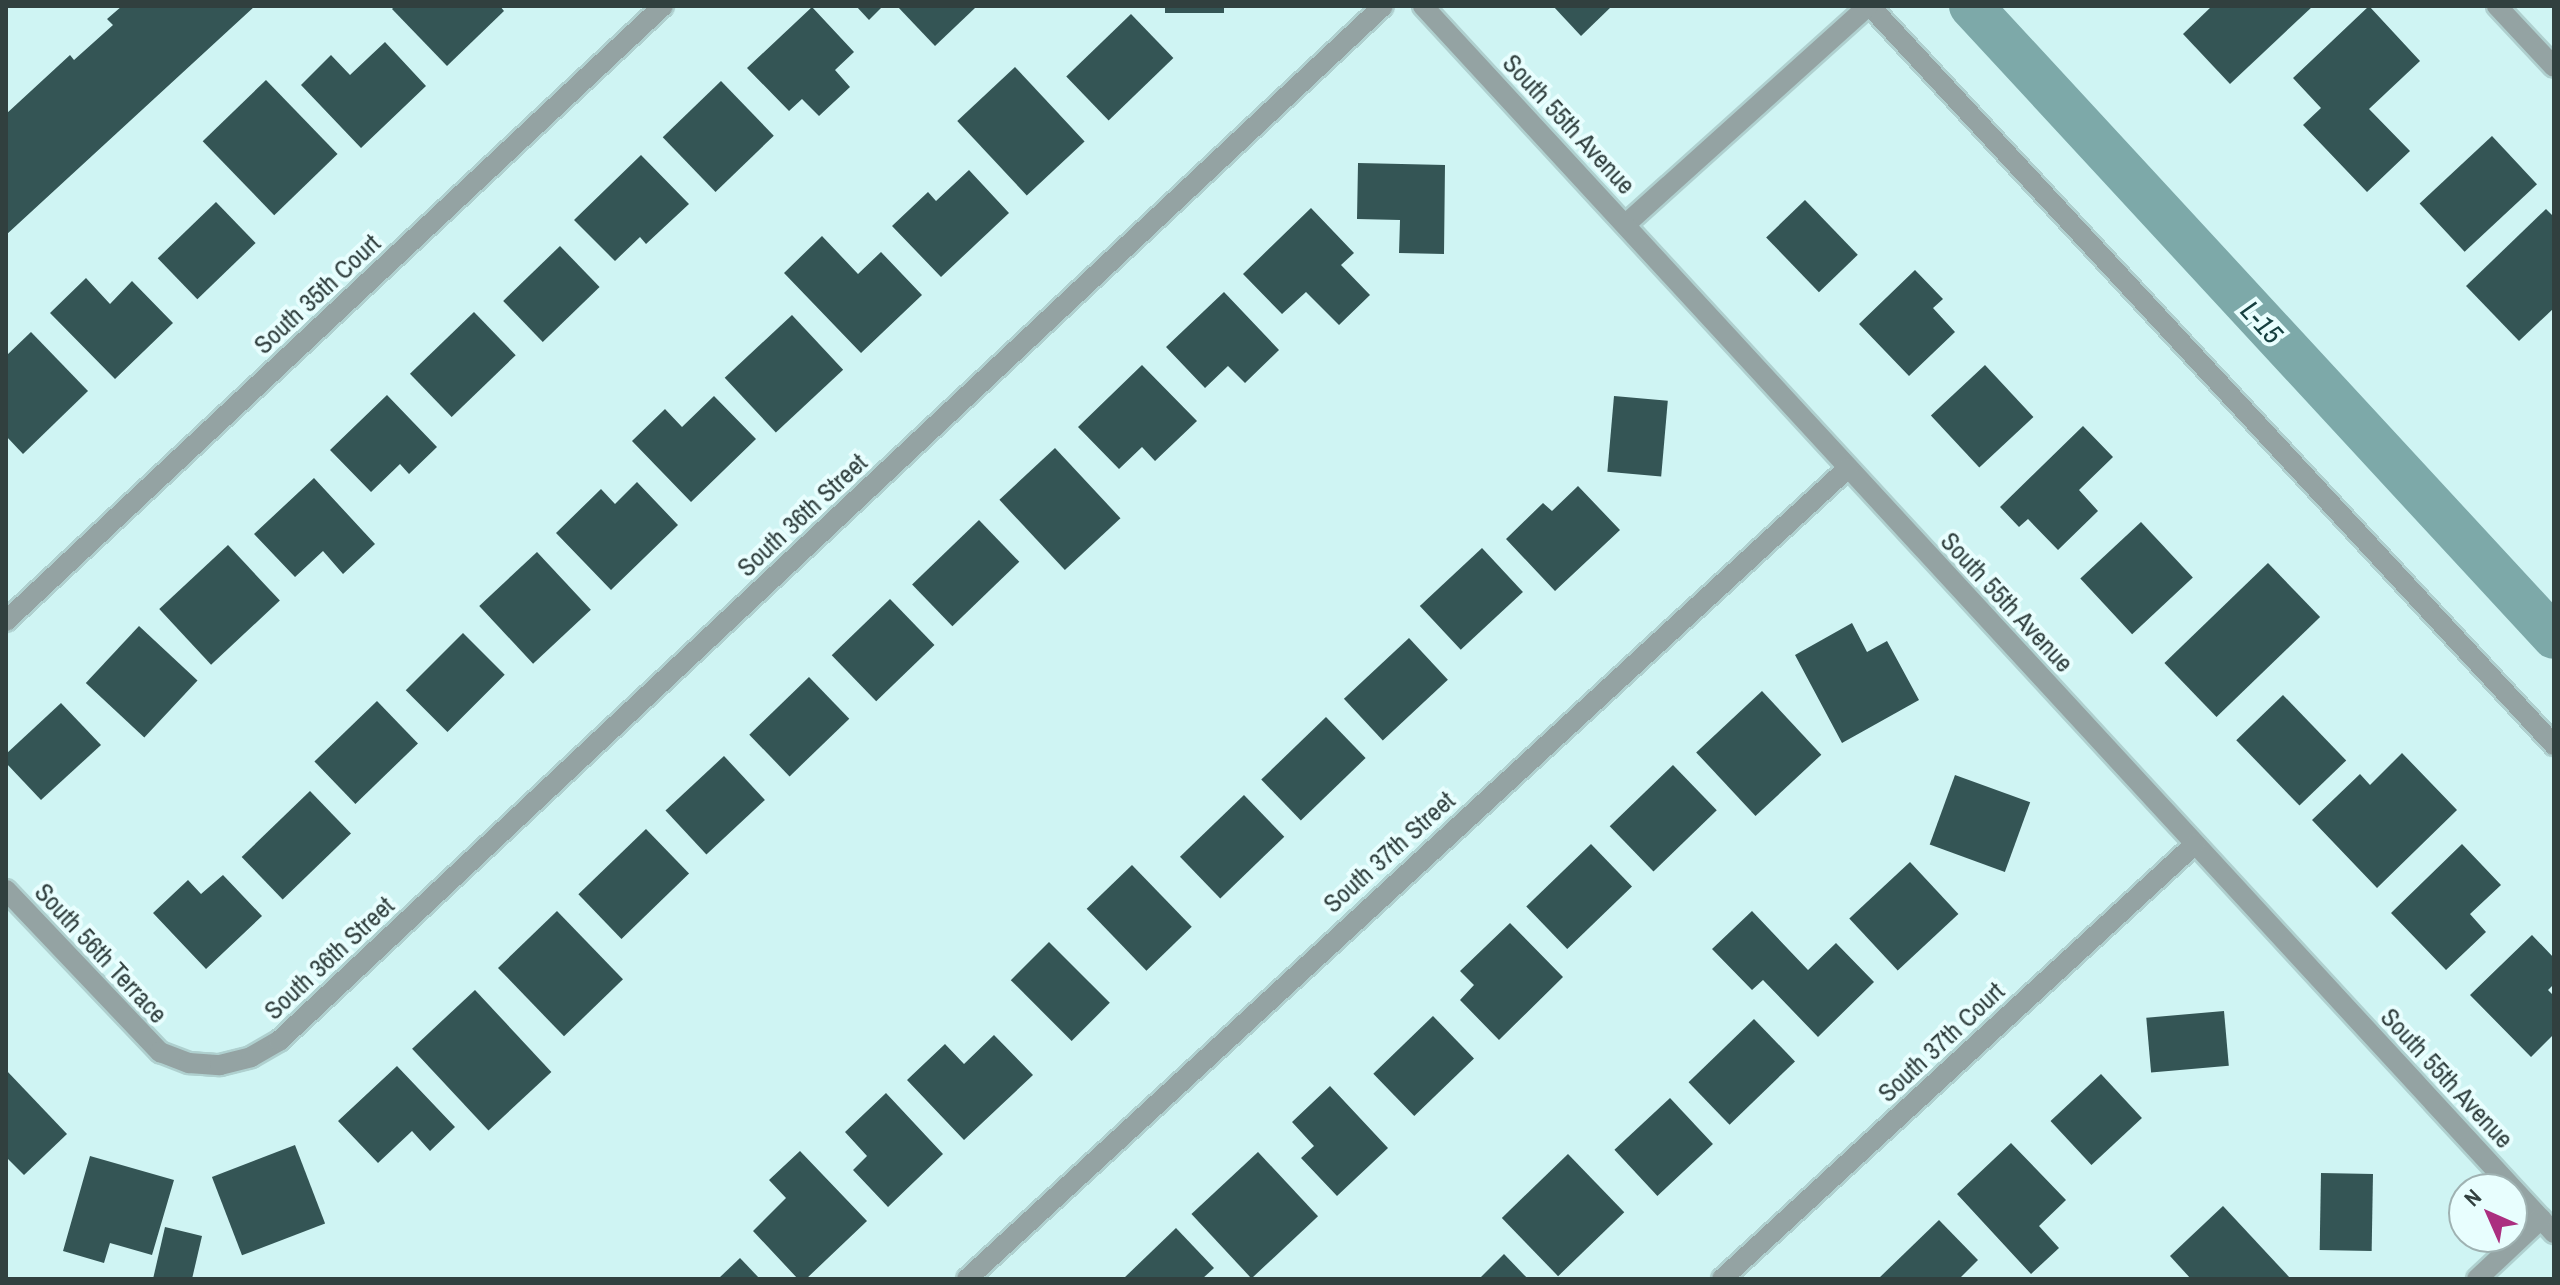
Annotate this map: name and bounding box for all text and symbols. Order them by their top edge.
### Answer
street label: South 55th Avenue [1496,47,1642,201]
street label: South 35th Court [247,228,387,360]
water label: L-15 [2234,294,2290,350]
street label: South 36th Street [731,447,873,583]
street label: South 55th Avenue [1934,525,2080,679]
street label: South 37th Street [1317,785,1461,919]
street label: South 56th Terrace [28,876,174,1030]
street label: South 36th Street [258,890,400,1026]
street label: South 37th Court [1871,976,2011,1108]
street label: South 55th Avenue [2374,1001,2520,1155]
north arrow [2448,1173,2528,1253]
text: N [2457,1182,2488,1213]

